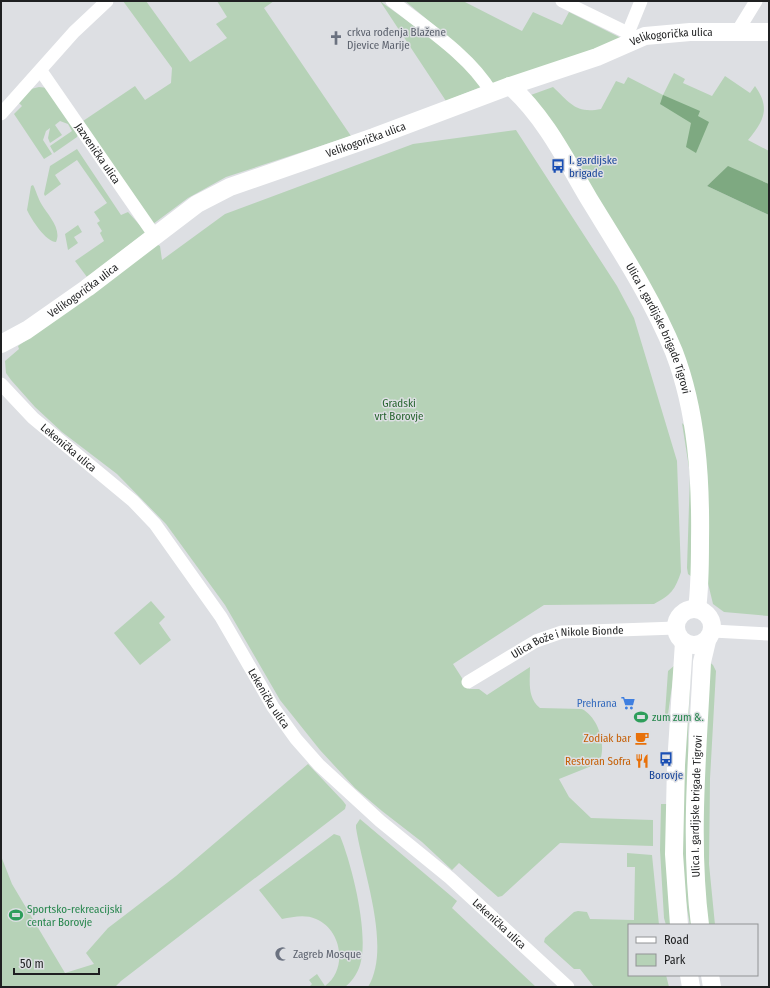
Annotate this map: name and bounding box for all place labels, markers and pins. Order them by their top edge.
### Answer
place label: crkva rođenja Blažene Djevice Marije [347,26,446,52]
church icon: crkva rođenja Blažene Djevice Marije [328,30,344,46]
place label: I. gardijske brigade [569,154,617,180]
bus stop icon: I. gardijske brigade [550,158,566,174]
supermarket icon: Prehrana [620,695,636,711]
place label: Prehrana [577,697,617,710]
sports icon: zum zum &. [633,709,649,725]
place label: zum zum &. [652,711,704,724]
cafe icon: Zodiak bar [634,730,650,746]
place label: Zodiak bar [584,732,631,745]
bus stop icon: Borovje [658,751,674,767]
restaurant icon: Restoran Sofra [634,753,650,769]
place label: Restoran Sofra [565,755,631,768]
place label: Borovje [649,769,683,782]
place label: Sportsko-rekreacijski centar Borovje [27,903,123,929]
sports icon: Sportsko-rekreacijski centar Borovje [8,907,24,923]
mosque icon: Zagreb Mosque [274,946,290,962]
place label: Zagreb Mosque [293,948,361,961]

